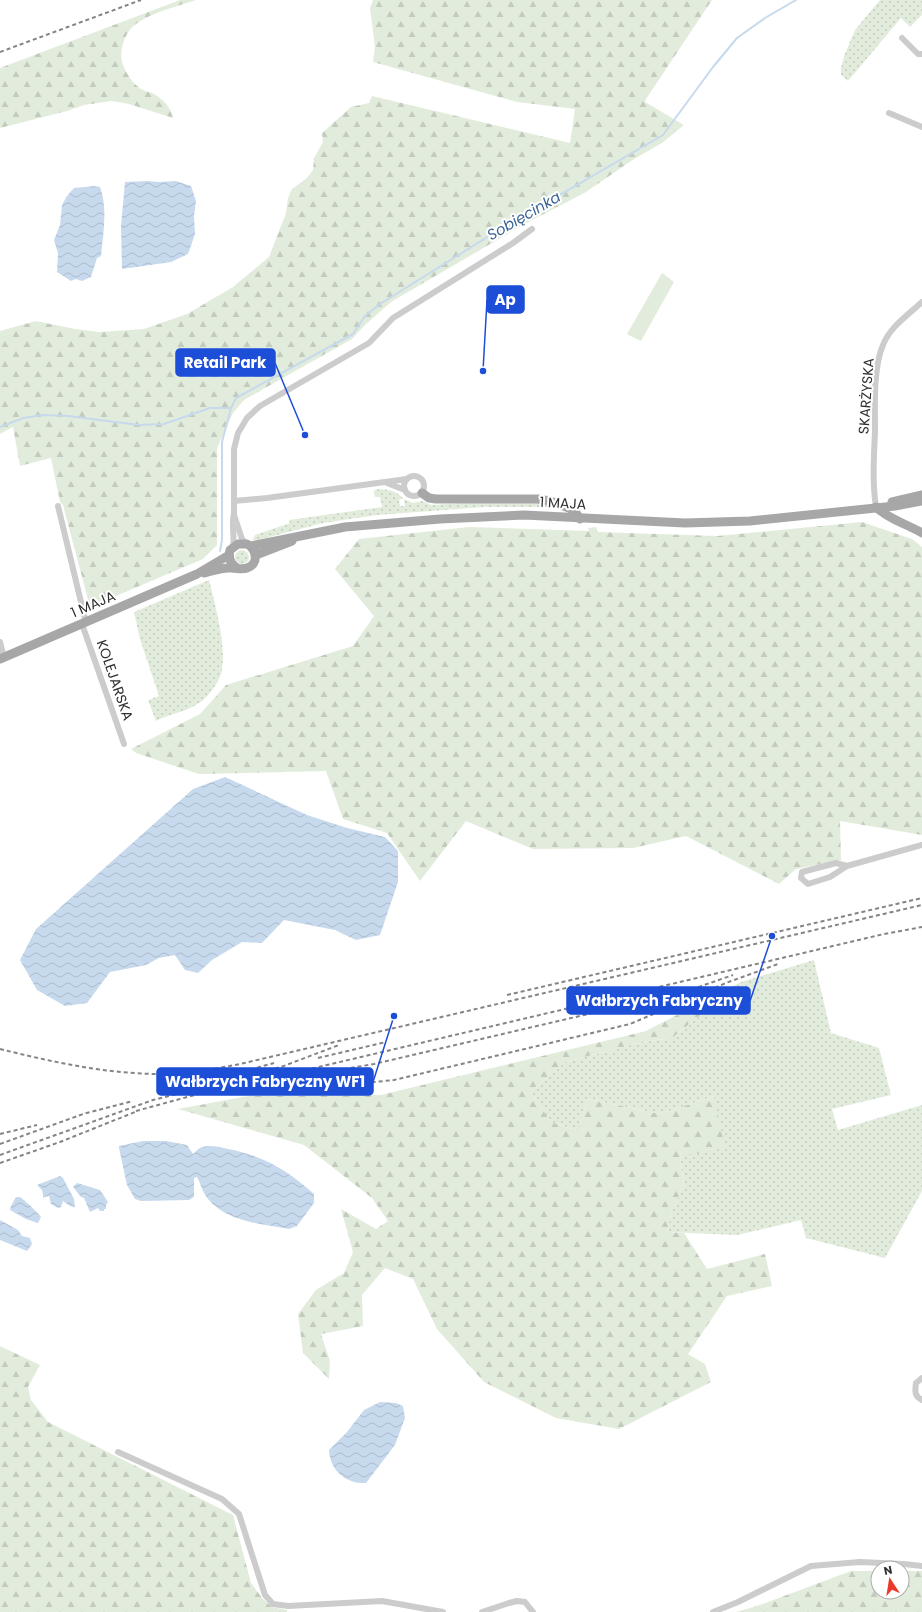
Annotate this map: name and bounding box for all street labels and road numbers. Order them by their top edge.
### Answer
street label: SKARŻYSKA [853,357,879,435]
street label: 1 MAJA [539,492,587,514]
street label: 1 MAJA [68,586,118,622]
street label: KOLEJARSKA [92,637,138,723]

